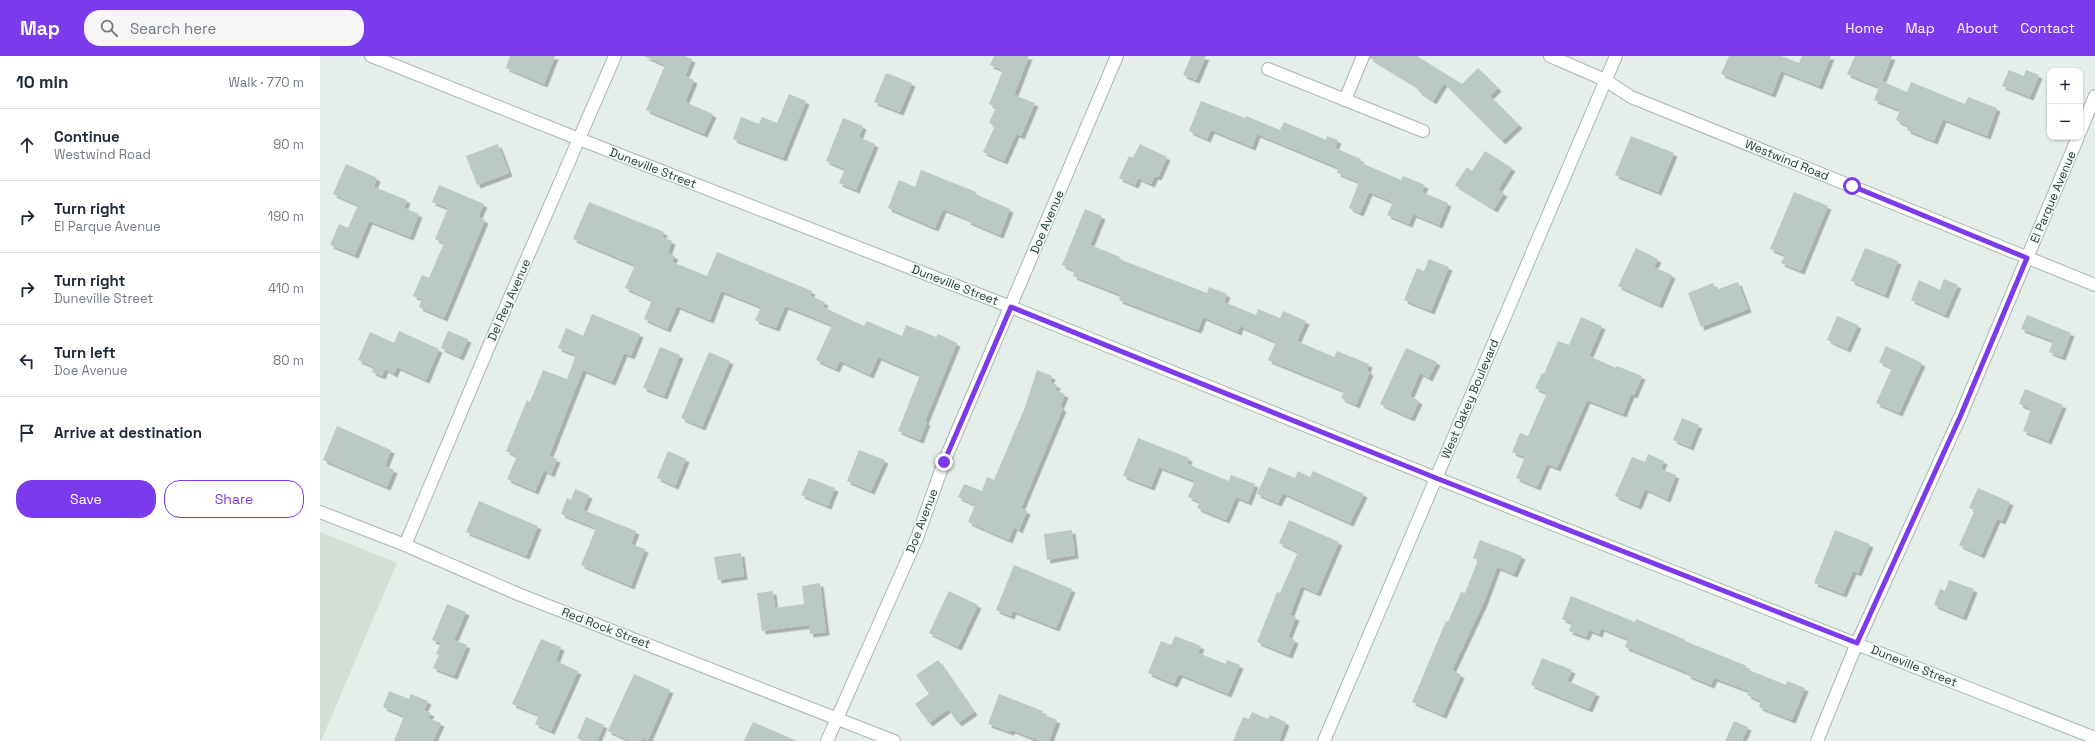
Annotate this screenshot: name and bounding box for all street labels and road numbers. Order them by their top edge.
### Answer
street label: Westwind Road [1743,136,1831,184]
street label: Duneville Street [607,144,699,192]
street label: El Parque Avenue [2026,149,2080,245]
street label: Doe Avenue [1026,188,1068,256]
street label: Del Rey Avenue [484,256,534,344]
street label: Duneville Street [909,261,1001,309]
street label: West Oakey Boulevard [1438,337,1502,461]
street label: Doe Avenue [902,486,942,556]
street label: Red Rock Street [559,604,653,652]
street label: Duneville Street [1869,641,1959,691]

